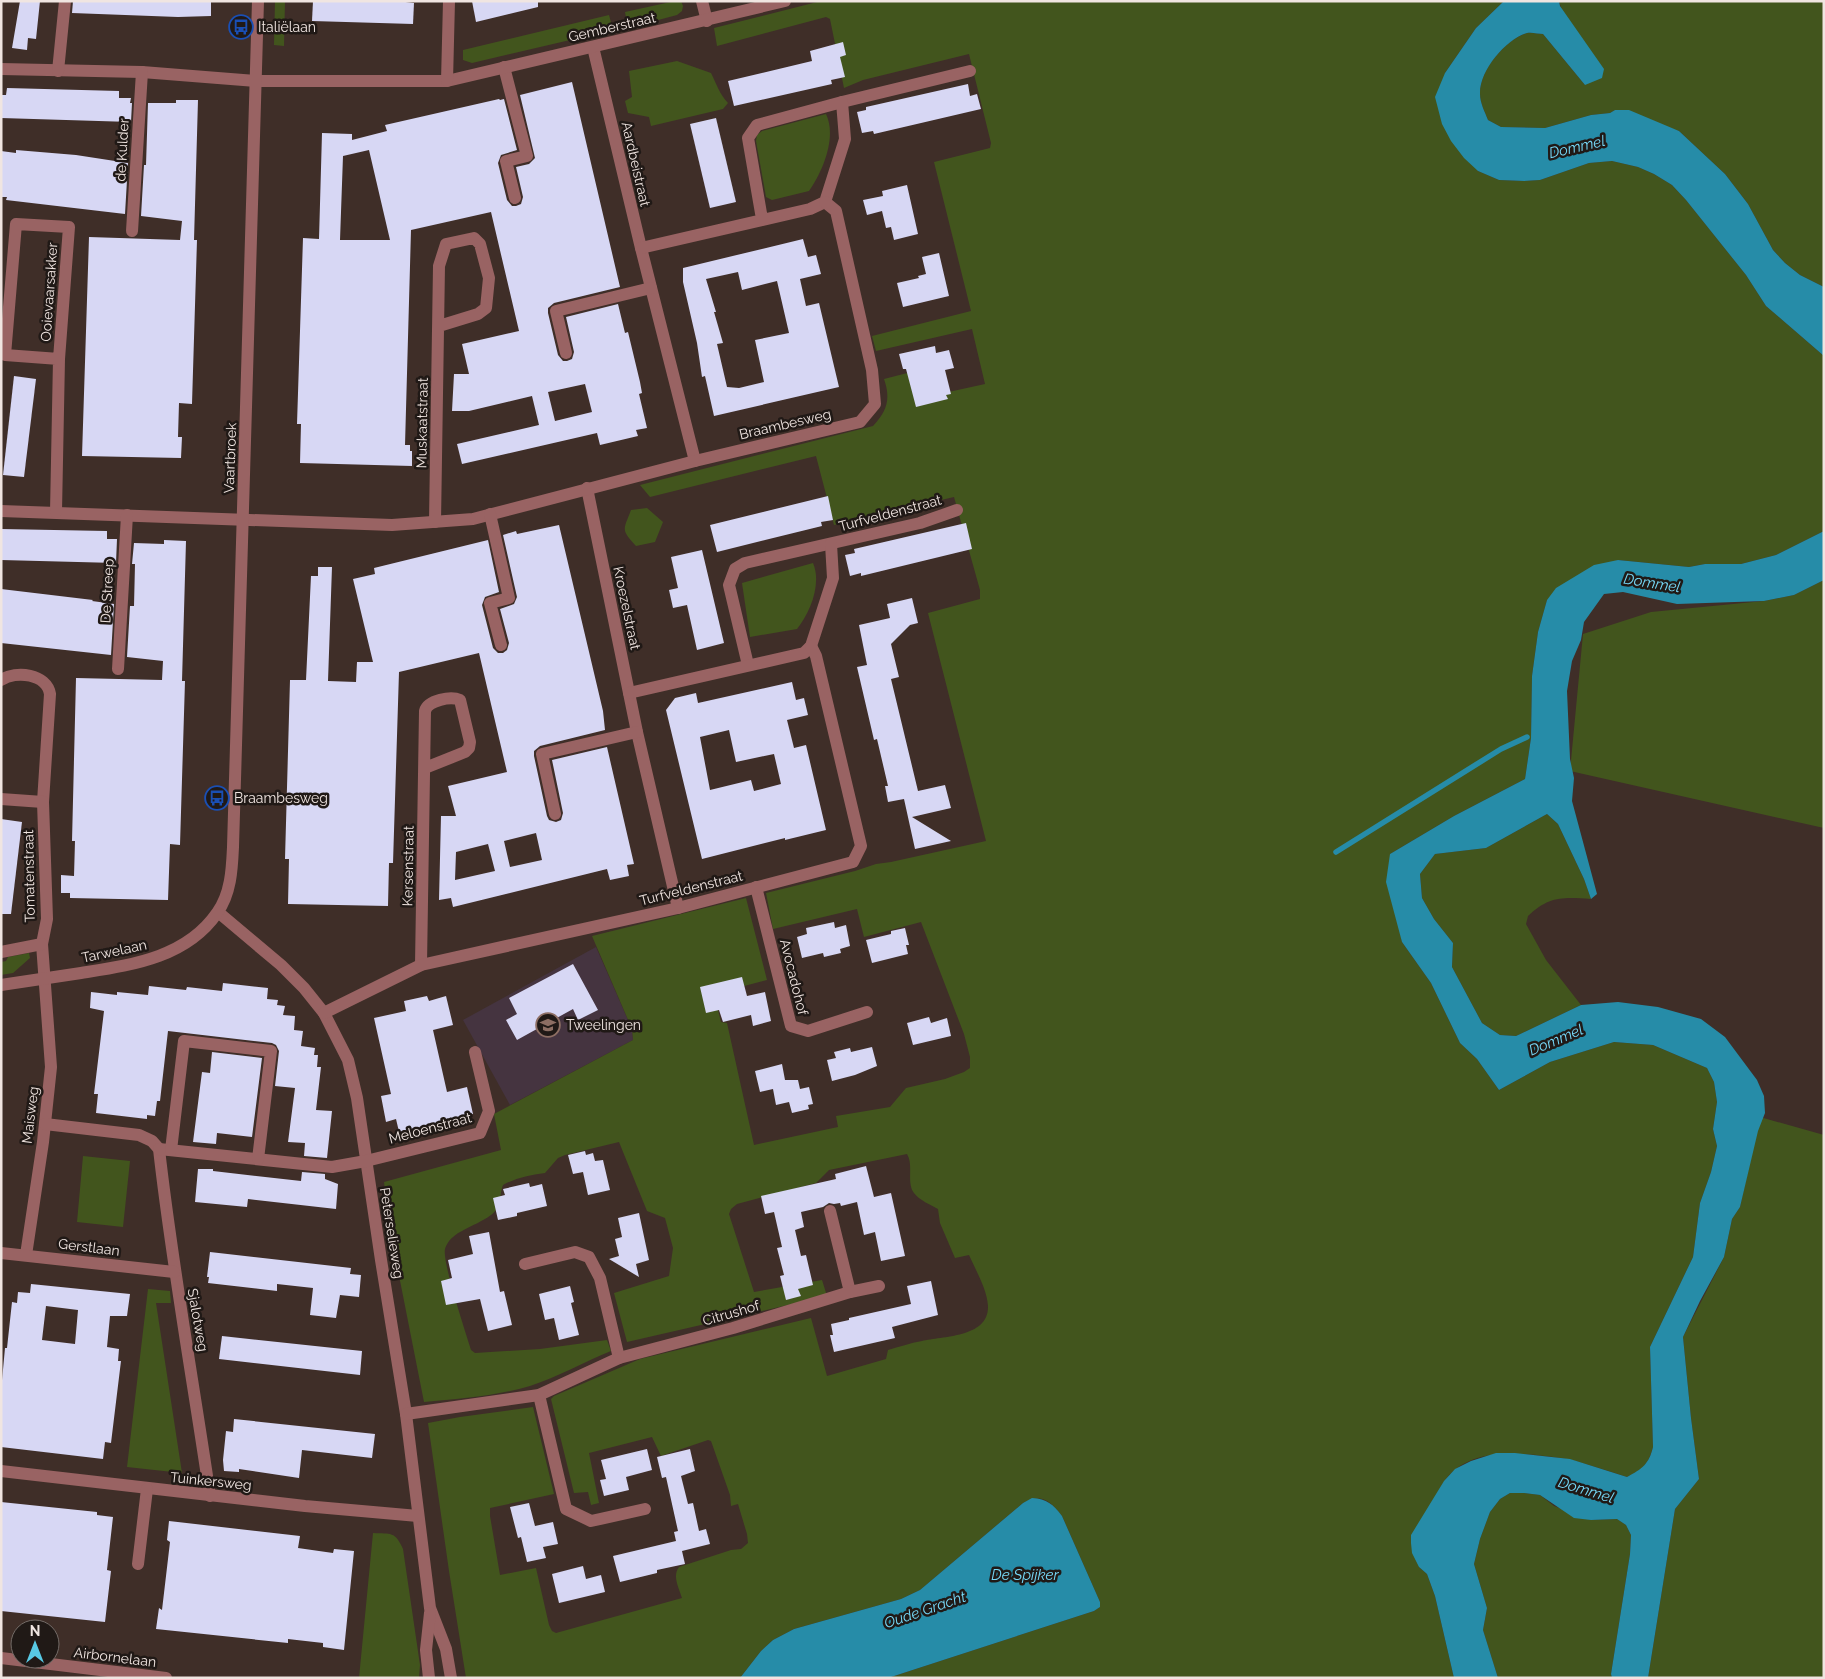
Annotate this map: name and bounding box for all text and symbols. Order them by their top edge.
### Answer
street label: Gemberstraat [567,9,658,45]
bus stop icon: Italiëlaan [228,14,254,40]
place label: Italiëlaan [258,19,316,35]
street label: de Kulder [112,118,132,182]
street label: Aardbeistraat [618,120,654,208]
water label: Dommel [1547,132,1607,162]
street label: Ooievaarsakker [38,242,60,342]
street label: Muskaatstraat [413,377,431,469]
street label: Braambesweg [737,406,833,442]
street label: Vaartbroek [221,422,239,494]
street label: Turfveldenstraat [837,492,943,534]
street label: De Streep [97,558,117,624]
street label: Kroezelstraat [610,565,644,652]
water label: Dommel [1622,570,1682,596]
bus stop icon: Braambesweg [204,785,230,811]
place label: Braambesweg [234,790,328,806]
street label: Kersenstraat [399,825,417,907]
street label: Tomatenstraat [20,829,38,923]
street label: Turfveldenstraat [638,867,745,909]
street label: Tarwelaan [80,936,148,966]
street label: Avocadohof [777,937,812,1018]
school or university icon: Tweelingen [535,1012,561,1038]
place label: Tweelingen [566,1017,641,1033]
water label: Dommel [1526,1021,1586,1059]
street label: Maisweg [19,1085,41,1145]
street label: Meloenstraat [387,1109,473,1147]
street label: Peterselieweg [377,1186,407,1280]
street label: Gerstlaan [57,1235,121,1259]
street label: Sjalotweg [185,1287,211,1353]
street label: Citrushof [701,1297,763,1329]
street label: Tuinkersweg [170,1469,252,1493]
water label: Dommel [1556,1473,1616,1507]
water label: De Spijker [991,1566,1060,1584]
water label: Oude Gracht [882,1588,968,1632]
north arrow [10,1619,60,1669]
text: N [30,1623,40,1639]
street label: Airbornelaan [73,1644,157,1670]

